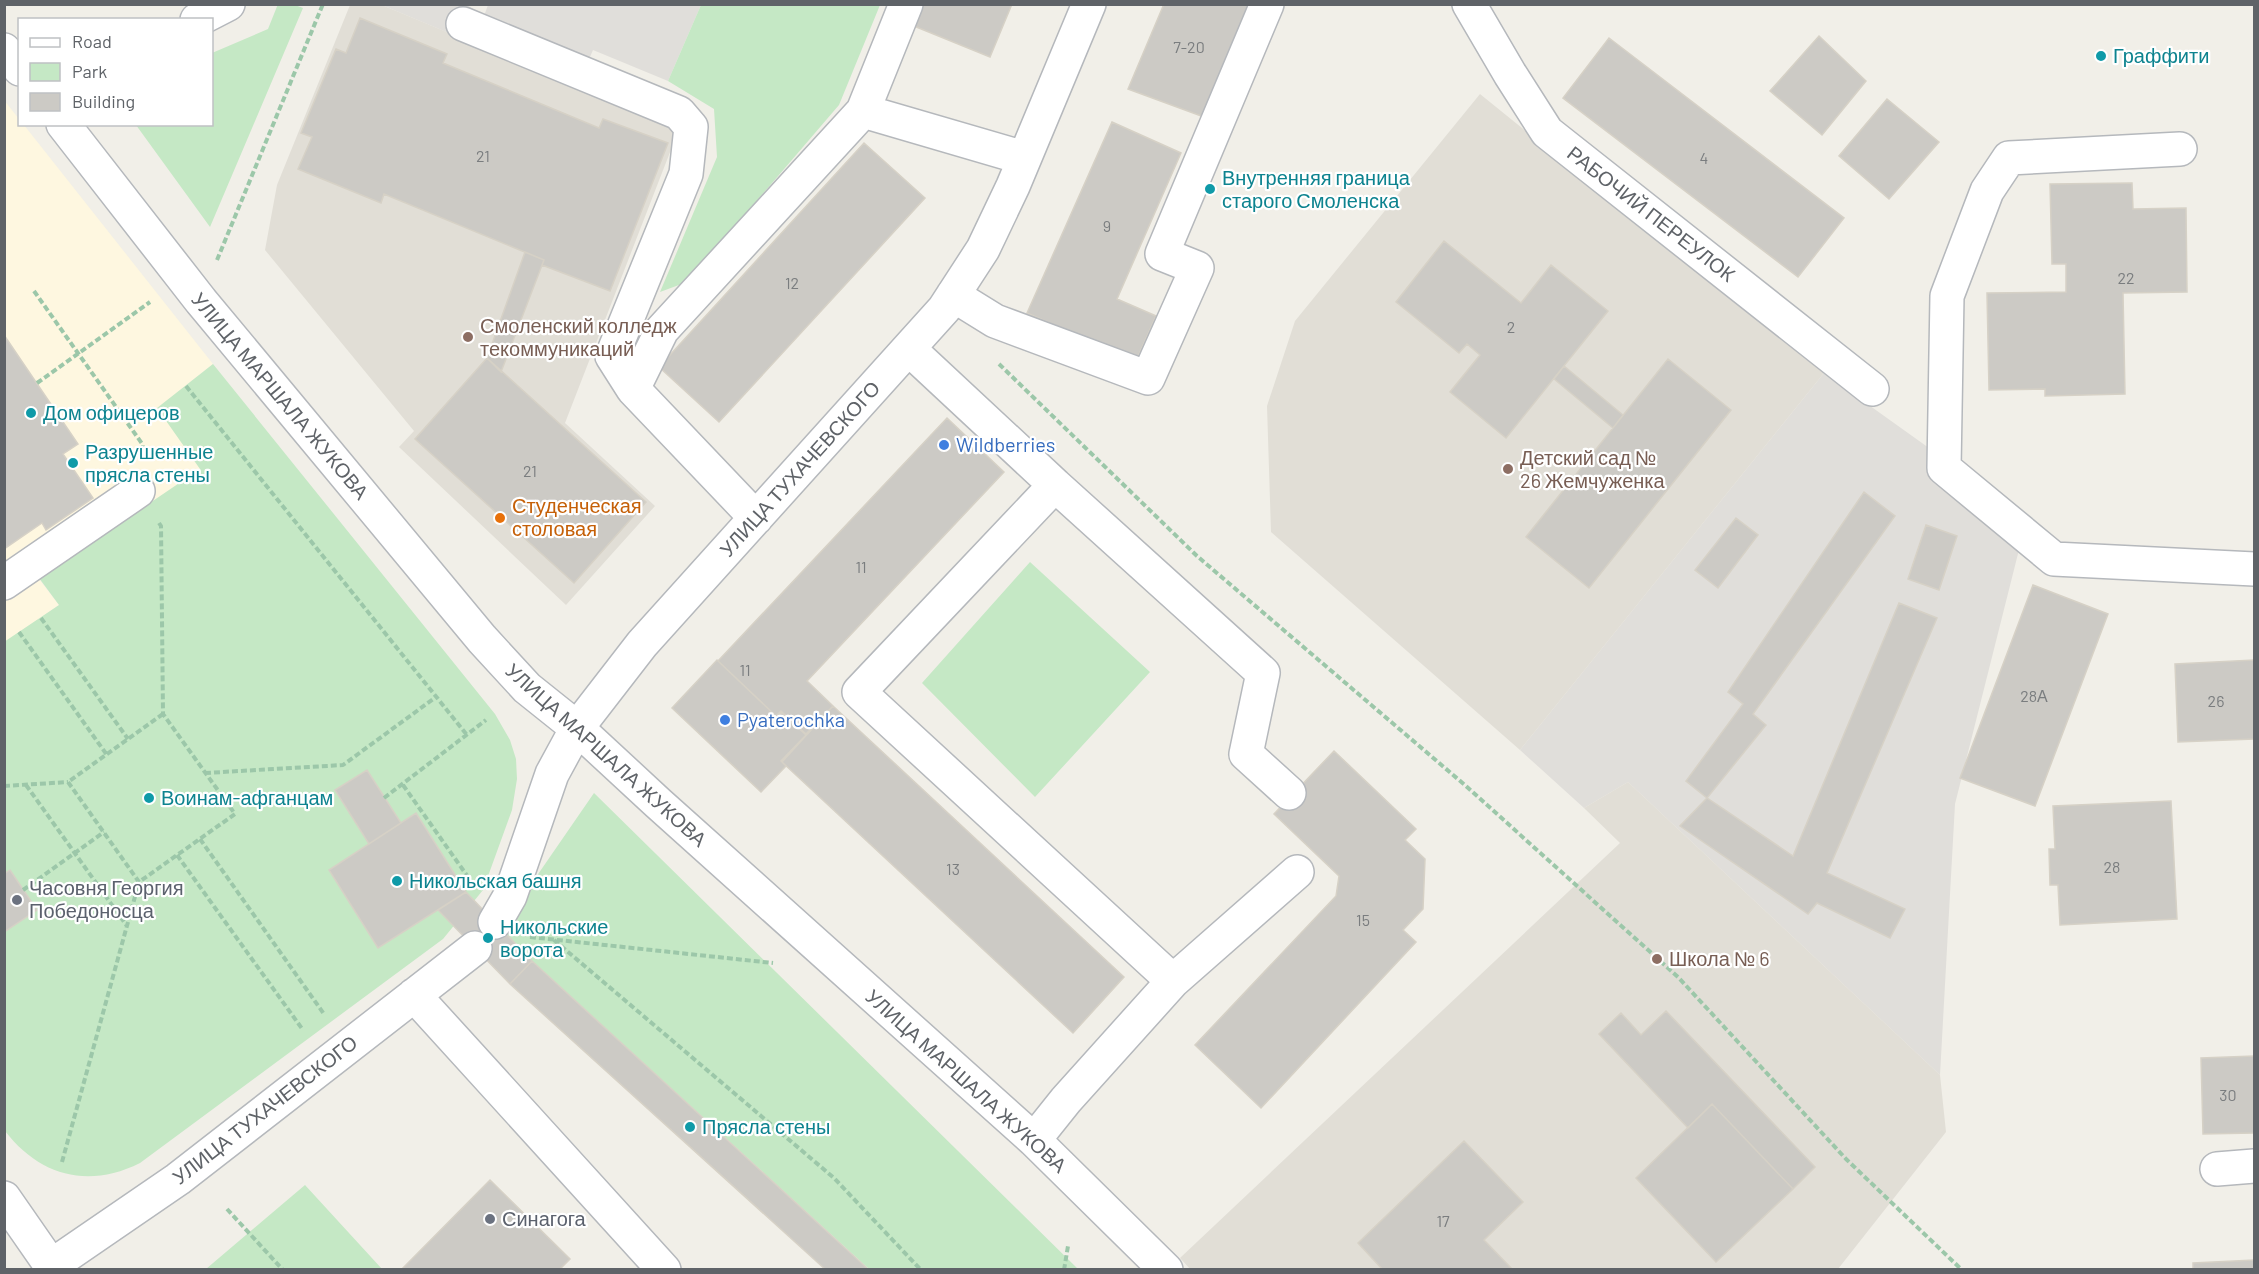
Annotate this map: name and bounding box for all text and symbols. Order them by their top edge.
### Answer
legend [18,18,213,126]
text: Road [72,30,112,52]
house number: 7-20 [1173,37,1205,56]
place label: Граффити [2113,43,2209,67]
marker: Граффити [2094,49,2108,63]
text: Park [72,60,107,82]
text: Building [72,90,135,112]
street label: РАБОЧИЙ ПЕРЕУЛОК [1563,140,1741,286]
house number: 21 [476,146,490,165]
house number: 4 [1700,148,1708,167]
place label: Внутренняя граница старого Смоленска [1222,165,1411,212]
marker: Внутренняя граница старого Смоленска [1203,182,1217,196]
house number: 9 [1103,216,1111,235]
house number: 22 [2117,268,2135,287]
house number: 12 [785,273,799,292]
street label: УЛИЦА МАРШАЛА ЖУКОВА [187,287,375,504]
place label: Смоленский колледж текоммуникаций [480,313,677,360]
house number: 2 [1507,317,1515,336]
marker: Смоленский колледж текоммуникаций [461,330,475,344]
street label: УЛИЦА ТУХАЧЕВСКОГО [714,376,884,561]
place label: Дом офицеров [43,400,180,424]
marker: Дом офицеров [24,406,38,420]
place label: Wildberries [956,432,1055,456]
marker: Wildberries [937,438,951,452]
place label: Разрушенные прясла стены [85,439,213,486]
place label: Детский сад № 26 Жемчуженка [1520,445,1665,492]
marker: Разрушенные прясла стены [66,456,80,470]
house number: 21 [523,461,537,480]
marker: Детский сад № 26 Жемчуженка [1501,462,1515,476]
place label: Студенческая столовая [512,493,642,540]
marker: Студенческая столовая [493,511,507,525]
house number: 11 [855,557,867,576]
street label: УЛИЦА МАРШАЛА ЖУКОВА [501,658,713,851]
house number: 11 [739,660,751,679]
house number: 28А [2020,686,2048,705]
house number: 26 [2208,691,2224,710]
place label: Pyaterochka [737,707,845,731]
marker: Pyaterochka [718,713,732,727]
place label: Воинам-афганцам [161,785,333,809]
marker: Воинам-афганцам [142,791,156,805]
house number: 28 [2104,857,2120,876]
house number: 13 [946,859,960,878]
place label: Никольская башня [409,868,582,892]
marker: Никольская башня [390,874,404,888]
place label: Часовня Георгия Победоносца [29,875,183,922]
marker: Часовня Георгия Победоносца [10,893,24,907]
house number: 15 [1356,910,1370,929]
place label: Никольские ворота [500,914,608,961]
marker: Никольские ворота [481,931,495,945]
place label: Школа № 6 [1669,946,1770,970]
marker: Школа № 6 [1650,952,1664,966]
street label: УЛИЦА МАРШАЛА ЖУКОВА [861,984,1073,1177]
street label: УЛИЦА ТУХАЧЕВСКОГО [167,1030,362,1189]
house number: 30 [2219,1085,2237,1104]
place label: Прясла стены [702,1114,830,1138]
marker: Прясла стены [683,1120,697,1134]
place label: Синагога [502,1206,587,1230]
house number: 17 [1436,1211,1450,1230]
marker: Синагога [483,1212,497,1226]

